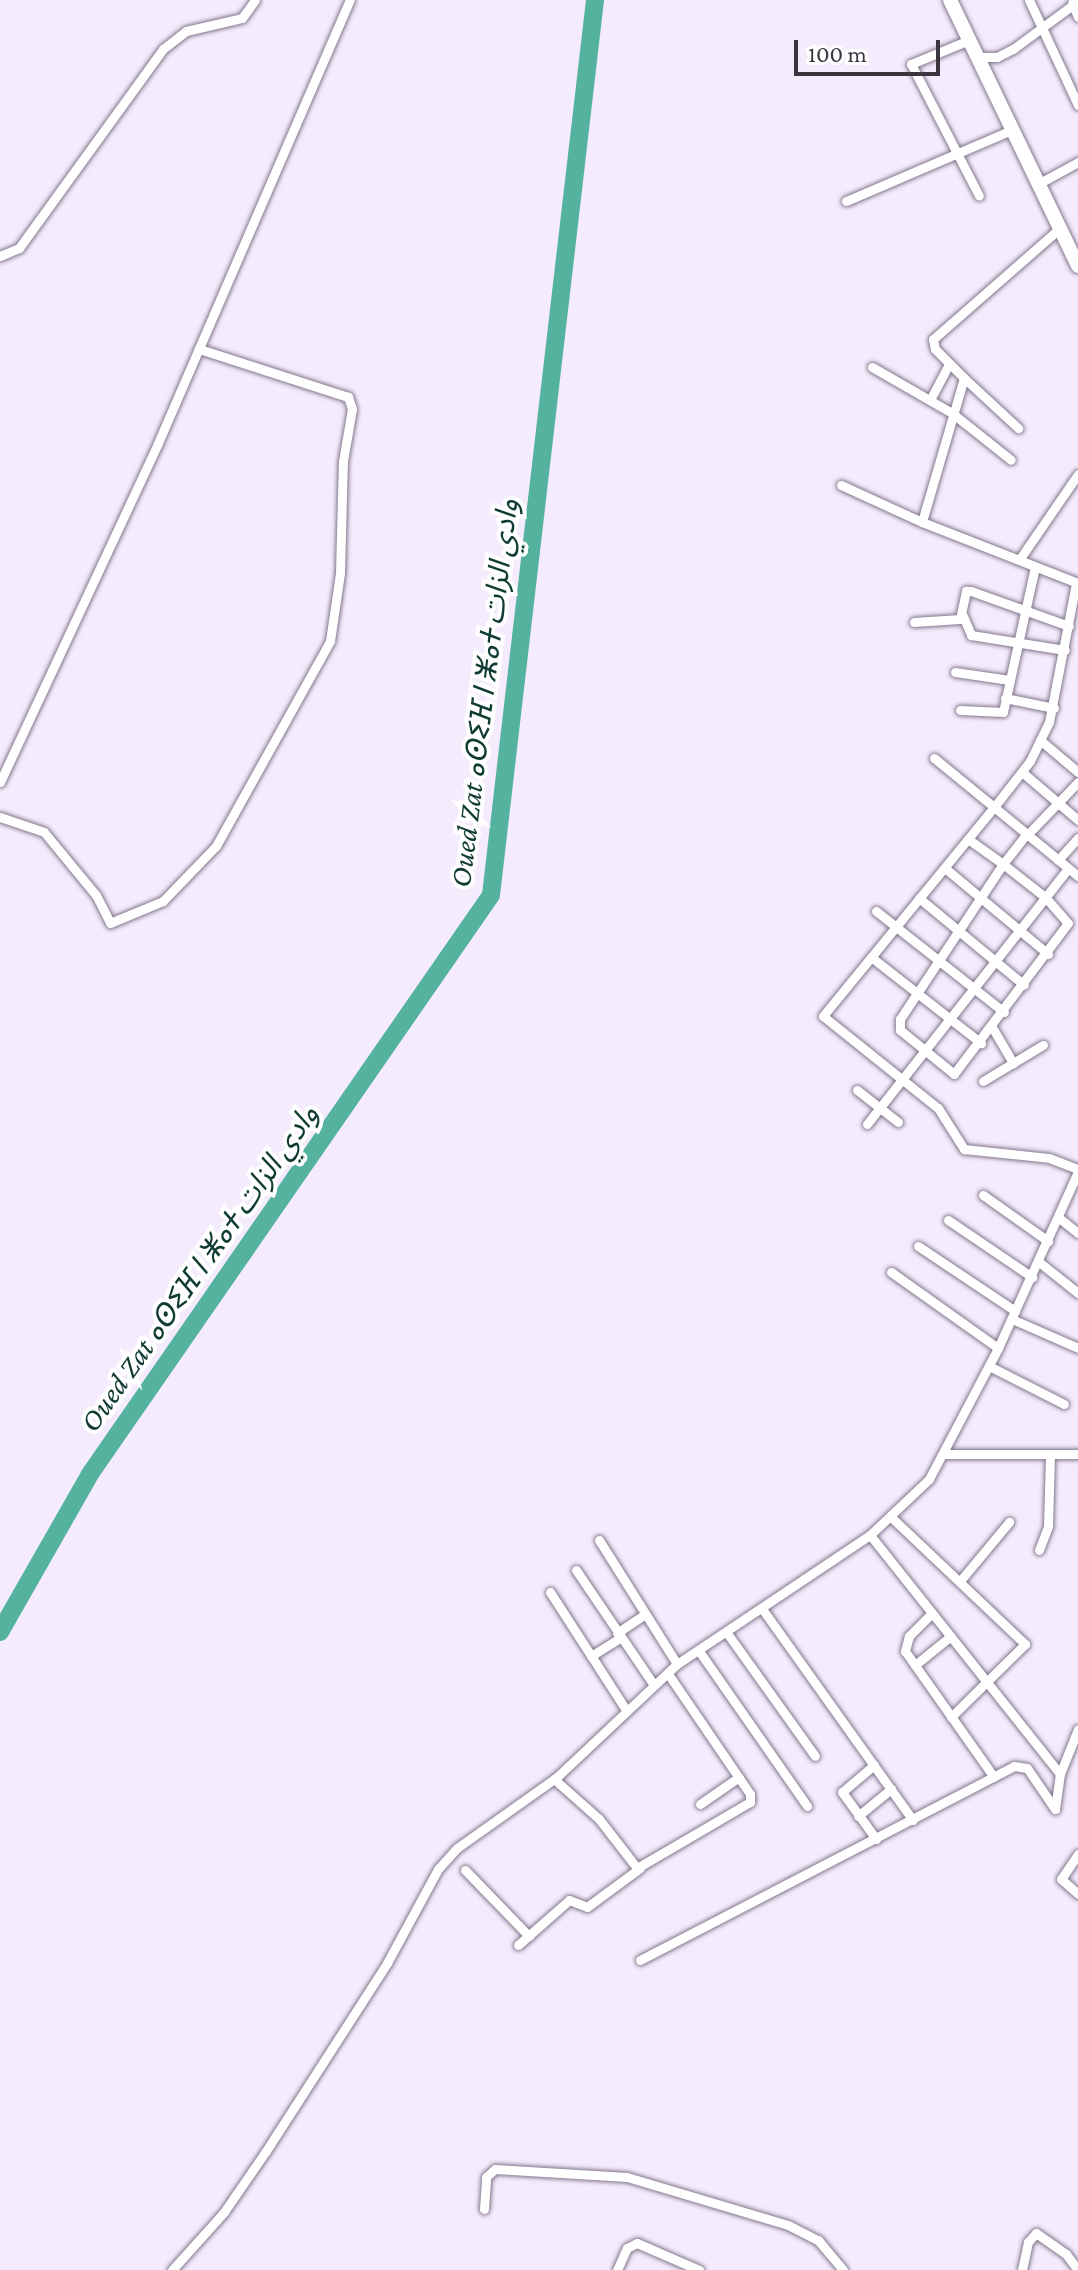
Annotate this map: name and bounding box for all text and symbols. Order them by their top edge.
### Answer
scale bar [798,24,944,74]
text: 100 m [808,40,867,67]
water label: Oued Zat ⴰⵙⵉⴼ ⵏ ⵥⴰⵜ وادي الزات [442,497,526,889]
water label: Oued Zat ⴰⵙⵉⴼ ⵏ ⵥⴰⵜ وادي الزات [72,1098,326,1438]

